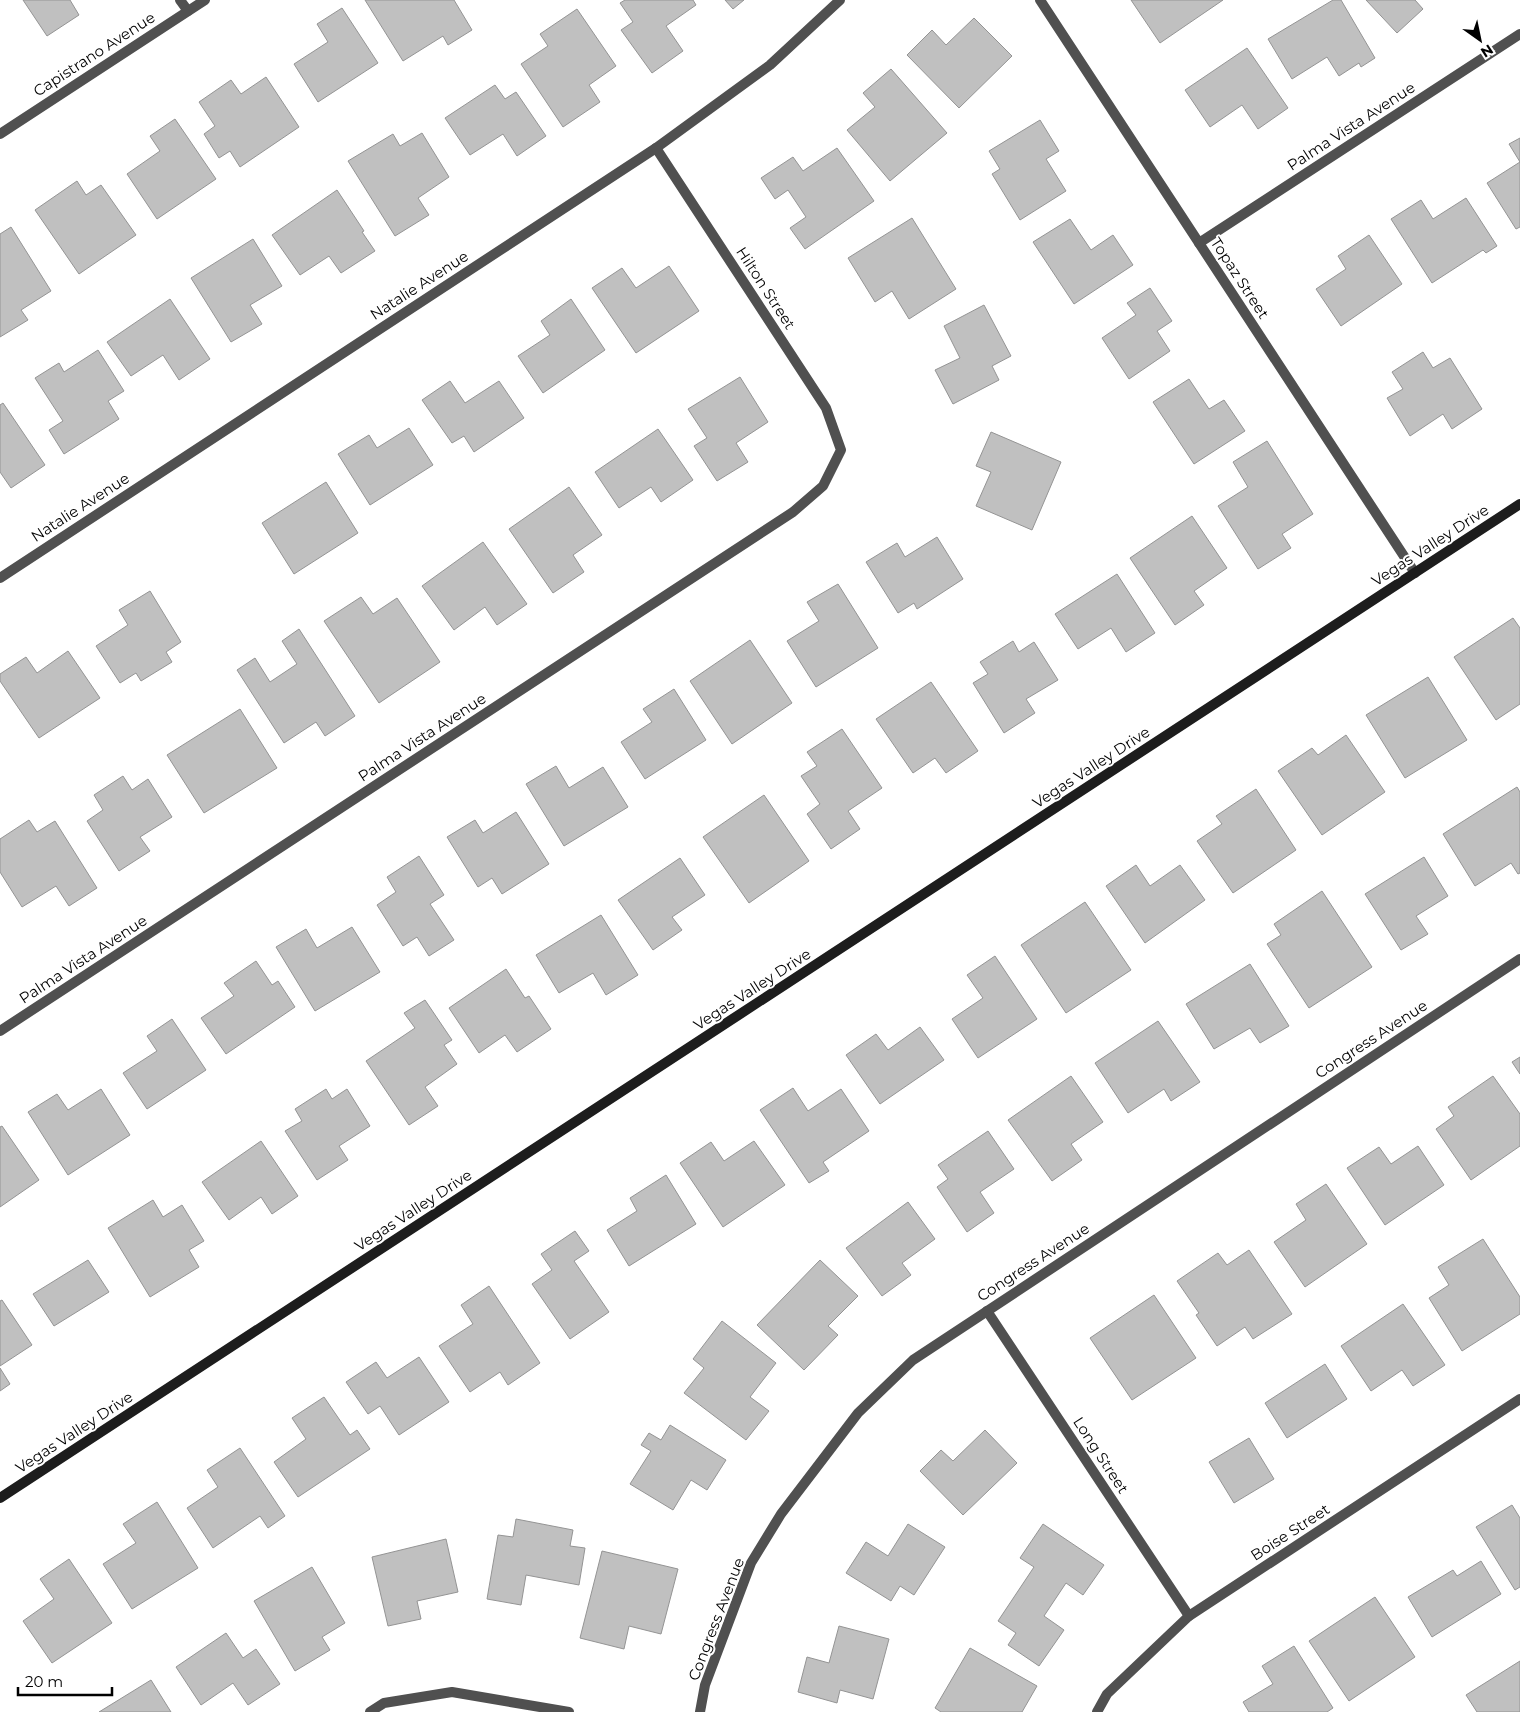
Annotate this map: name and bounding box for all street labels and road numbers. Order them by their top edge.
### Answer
street label: Capistrano Avenue [30,8,158,100]
street label: Palma Vista Avenue [1283,77,1419,175]
street label: Topaz Street [1207,234,1273,322]
street label: Hilton Street [732,243,800,333]
street label: Natalie Avenue [366,246,472,324]
street label: Natalie Avenue [27,468,133,546]
street label: Vegas Valley Drive [1368,500,1492,590]
street label: Palma Vista Avenue [354,688,490,786]
street label: Vegas Valley Drive [1029,722,1153,812]
street label: Palma Vista Avenue [15,910,151,1008]
street label: Vegas Valley Drive [690,944,814,1034]
street label: Congress Avenue [1311,996,1431,1082]
street label: Vegas Valley Drive [351,1165,475,1255]
street label: Congress Avenue [973,1219,1093,1305]
street label: Vegas Valley Drive [12,1387,136,1477]
street label: Long Street [1069,1413,1133,1497]
street label: Boise Street [1247,1499,1333,1565]
street label: Congress Avenue [684,1555,748,1683]

